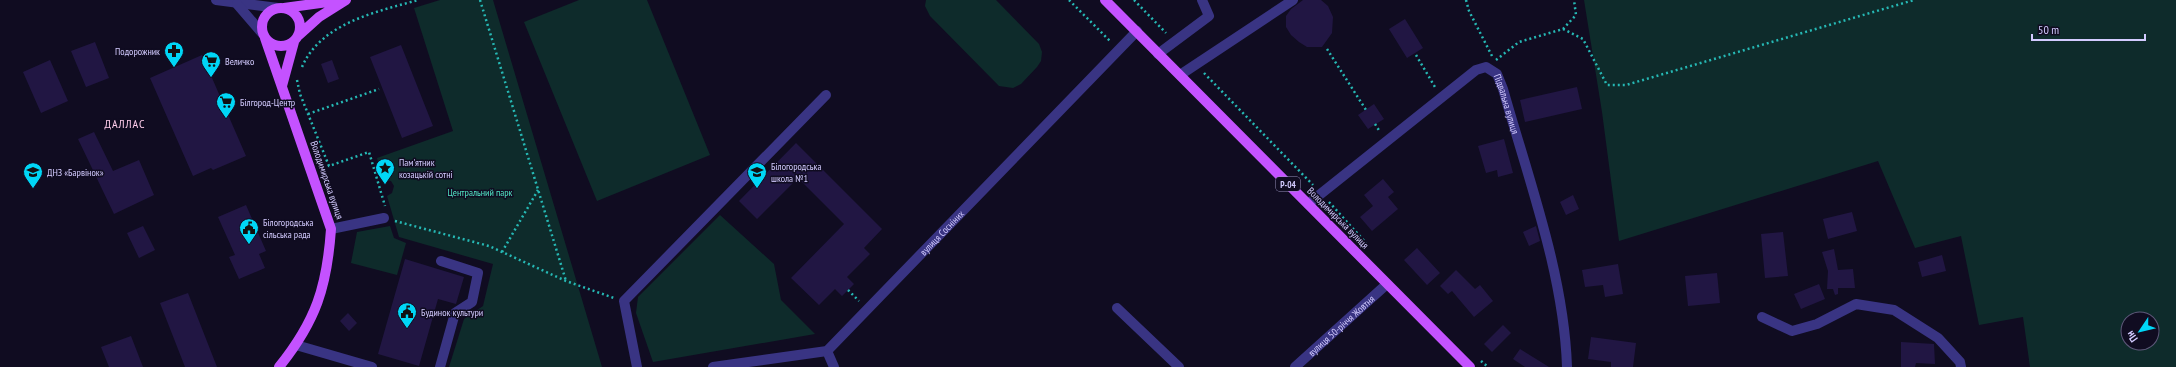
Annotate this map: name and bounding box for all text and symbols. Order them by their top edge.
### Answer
scale bar [2032,16,2145,42]
text: 50 m [2038,22,2059,37]
pharmacy icon: Подорожник [163,40,185,68]
place label: Подорожник [115,45,160,58]
supermarket icon: Величко [200,50,222,78]
place label: Величко [225,55,254,68]
street label: Підвальна вулиця [1491,72,1522,136]
supermarket icon: Білгород-Центр [215,91,237,119]
place label: Білгород-Центр [240,96,295,109]
district label: ДАЛЛАС [104,116,146,131]
street label: Володимирська вулиця [308,139,347,221]
place label: Пам'ятник козацькій сотні [399,156,453,181]
place icon: Пам'ятник козацькій сотні [374,157,396,185]
place label: Білогородська школа №1 [771,160,821,185]
school or university icon: ДНЗ «Барвінок» [22,161,44,189]
school or university icon: Білогородська школа №1 [746,161,768,189]
place label: ДНЗ «Барвінок» [47,166,104,179]
road number: Р-04 [1276,177,1300,191]
street label: Володимирська вулиця [1304,184,1372,252]
park label: Центральний парк [448,186,513,199]
street label: вулиця Сосніних [917,207,967,258]
place label: Білогородська сільська рада [263,216,313,241]
public building icon: Білогородська сільська рада [238,217,260,245]
street label: вулиця 50-річчя Жовтня [1305,292,1377,359]
public building icon: Будинок культури [396,301,418,329]
place label: Будинок культури [421,306,483,319]
north arrow [2120,311,2160,351]
text: Пн [2123,328,2141,345]

